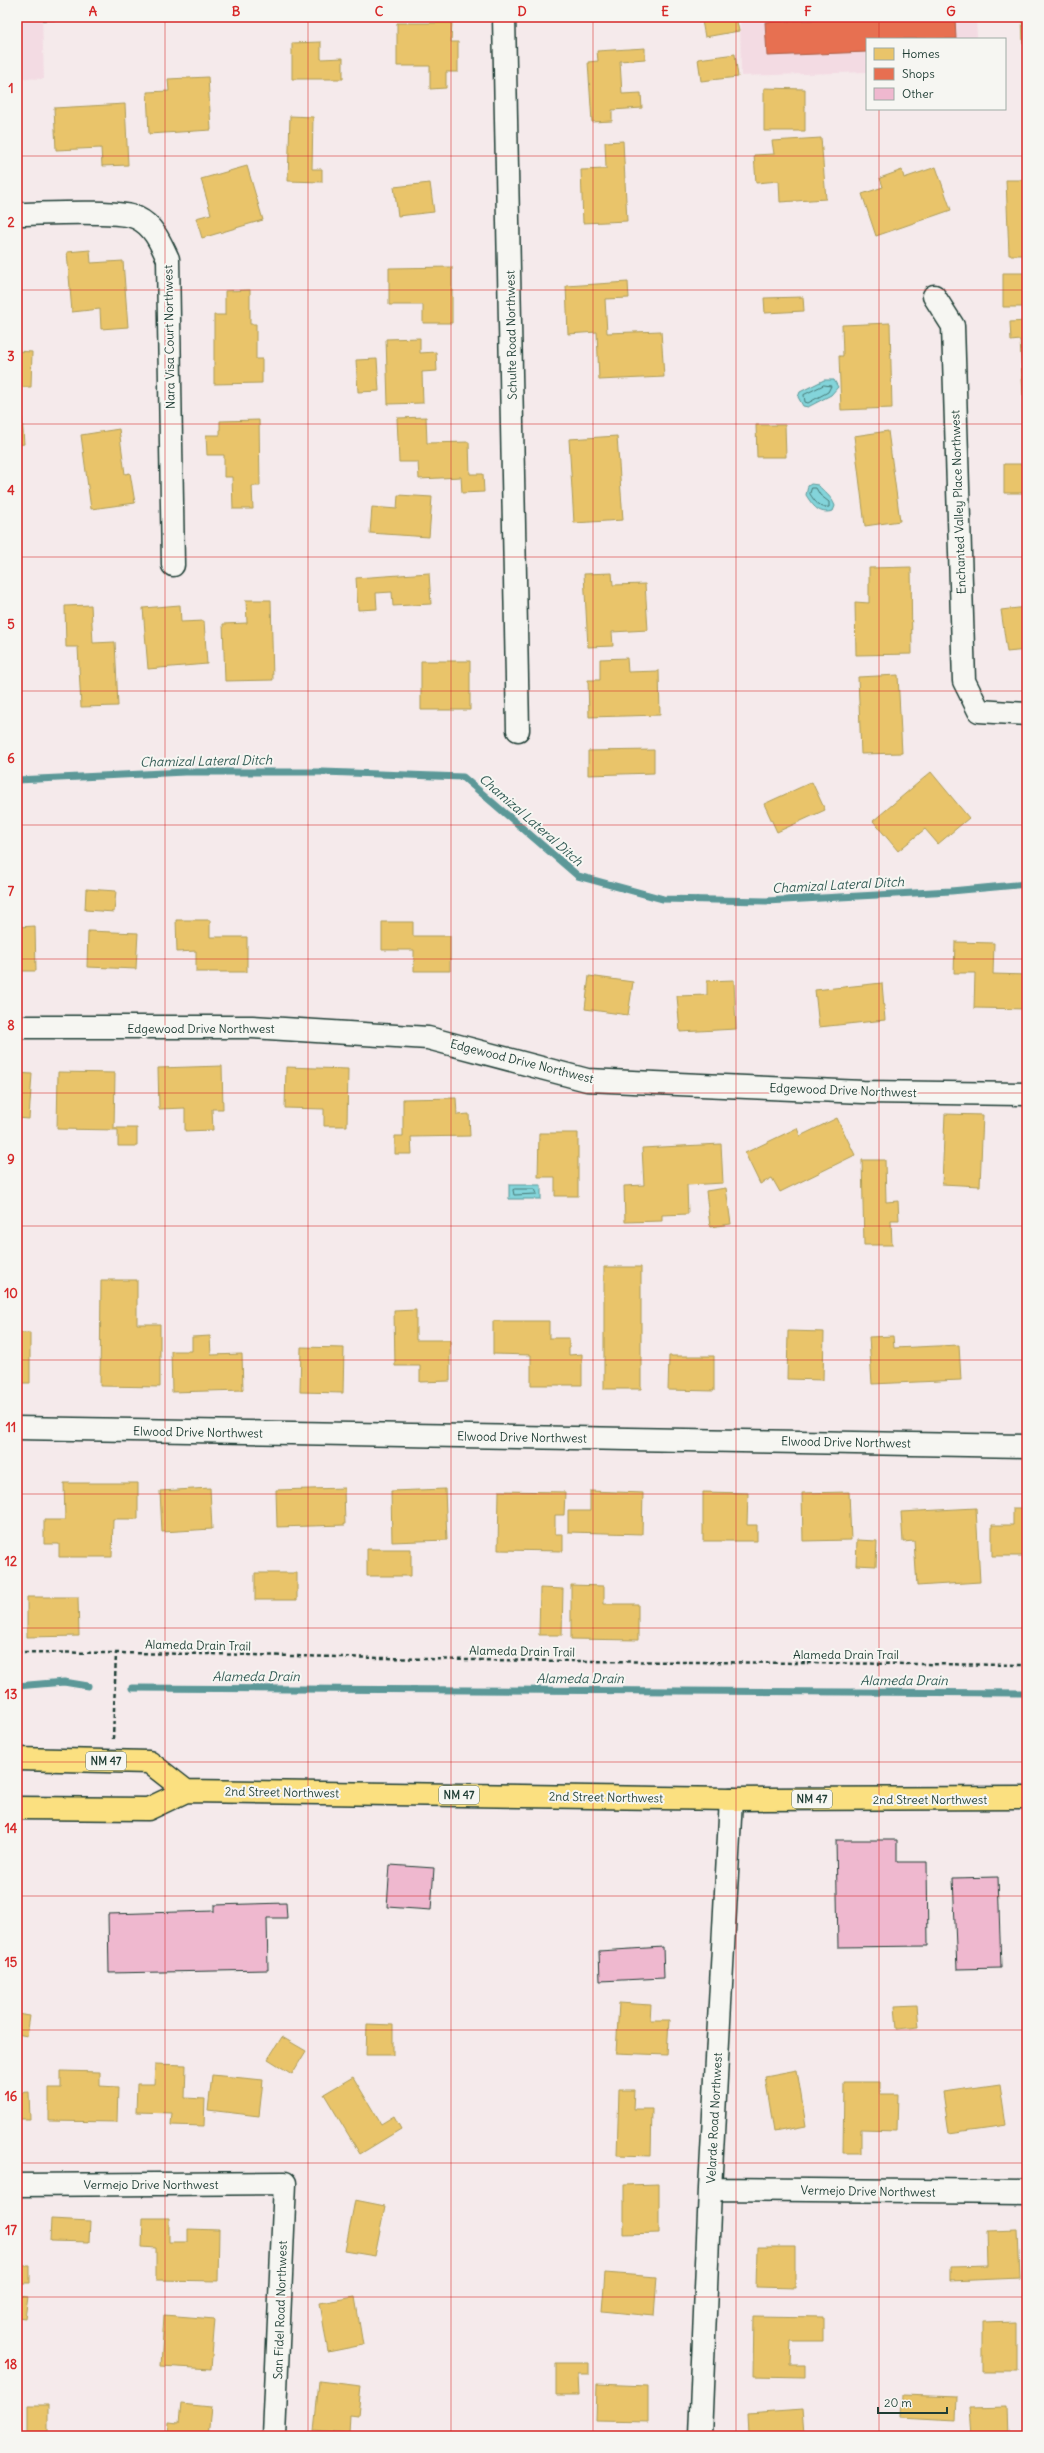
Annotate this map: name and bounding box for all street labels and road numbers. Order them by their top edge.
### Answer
street label: Nara Visa Court Northwest [160,265,178,409]
street label: Schulte Road Northwest [502,270,520,400]
street label: Enchanted Valley Place Northwest [947,410,969,594]
street label: Edgewood Drive Northwest [127,1021,275,1036]
street label: Edgewood Drive Northwest [449,1036,595,1086]
street label: Edgewood Drive Northwest [769,1080,917,1100]
street label: Elwood Drive Northwest [133,1423,263,1441]
street label: Elwood Drive Northwest [457,1428,587,1446]
street label: Elwood Drive Northwest [781,1433,911,1451]
street label: Alameda Drain Trail [145,1637,251,1653]
street label: Alameda Drain Trail [469,1643,575,1659]
street label: Alameda Drain Trail [793,1647,899,1662]
road number: NM 47 [86,1752,126,1770]
street label: 2nd Street Northwest [225,1784,339,1800]
road number: NM 47 [439,1786,479,1804]
street label: 2nd Street Northwest [549,1789,663,1805]
road number: NM 47 [792,1790,832,1808]
street label: 2nd Street Northwest [873,1792,987,1807]
street label: Velarde Road Northwest [703,2052,725,2184]
street label: Vermejo Drive Northwest [83,2177,219,2192]
street label: Vermejo Drive Northwest [800,2182,936,2200]
street label: San Fidel Road Northwest [270,2240,290,2380]

